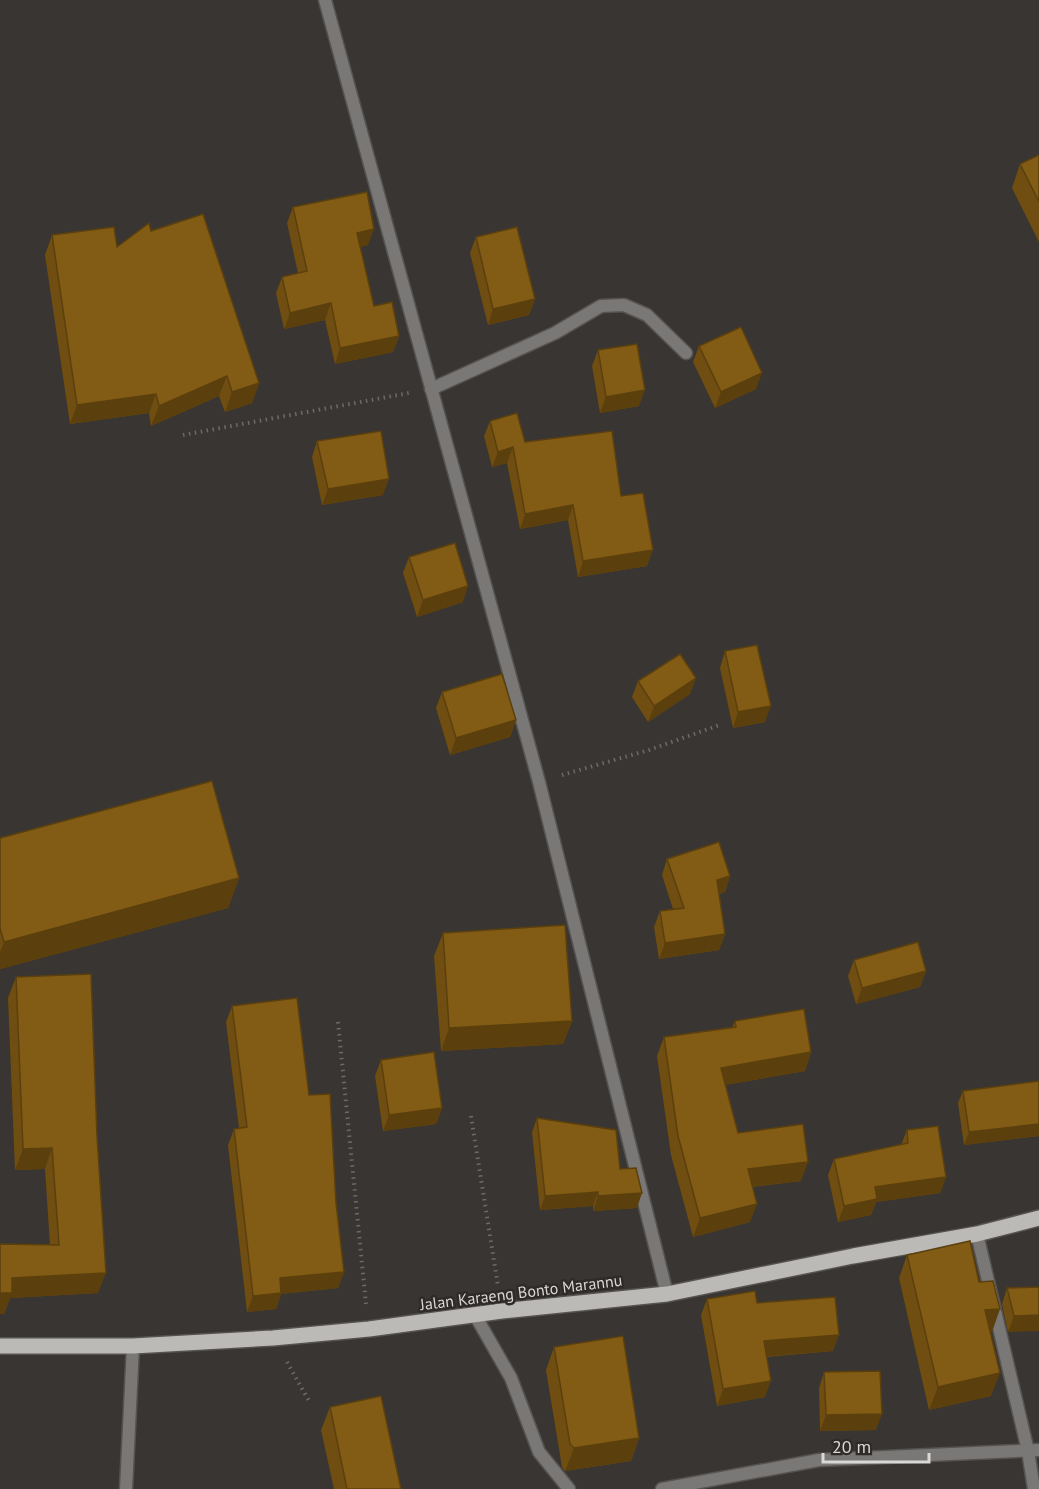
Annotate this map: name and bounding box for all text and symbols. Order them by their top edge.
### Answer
street label: Jalan Karaeng Bonto Marannu [418,1270,623,1314]
scale bar [823,1426,930,1464]
text: 20 m [832,1435,871,1458]

